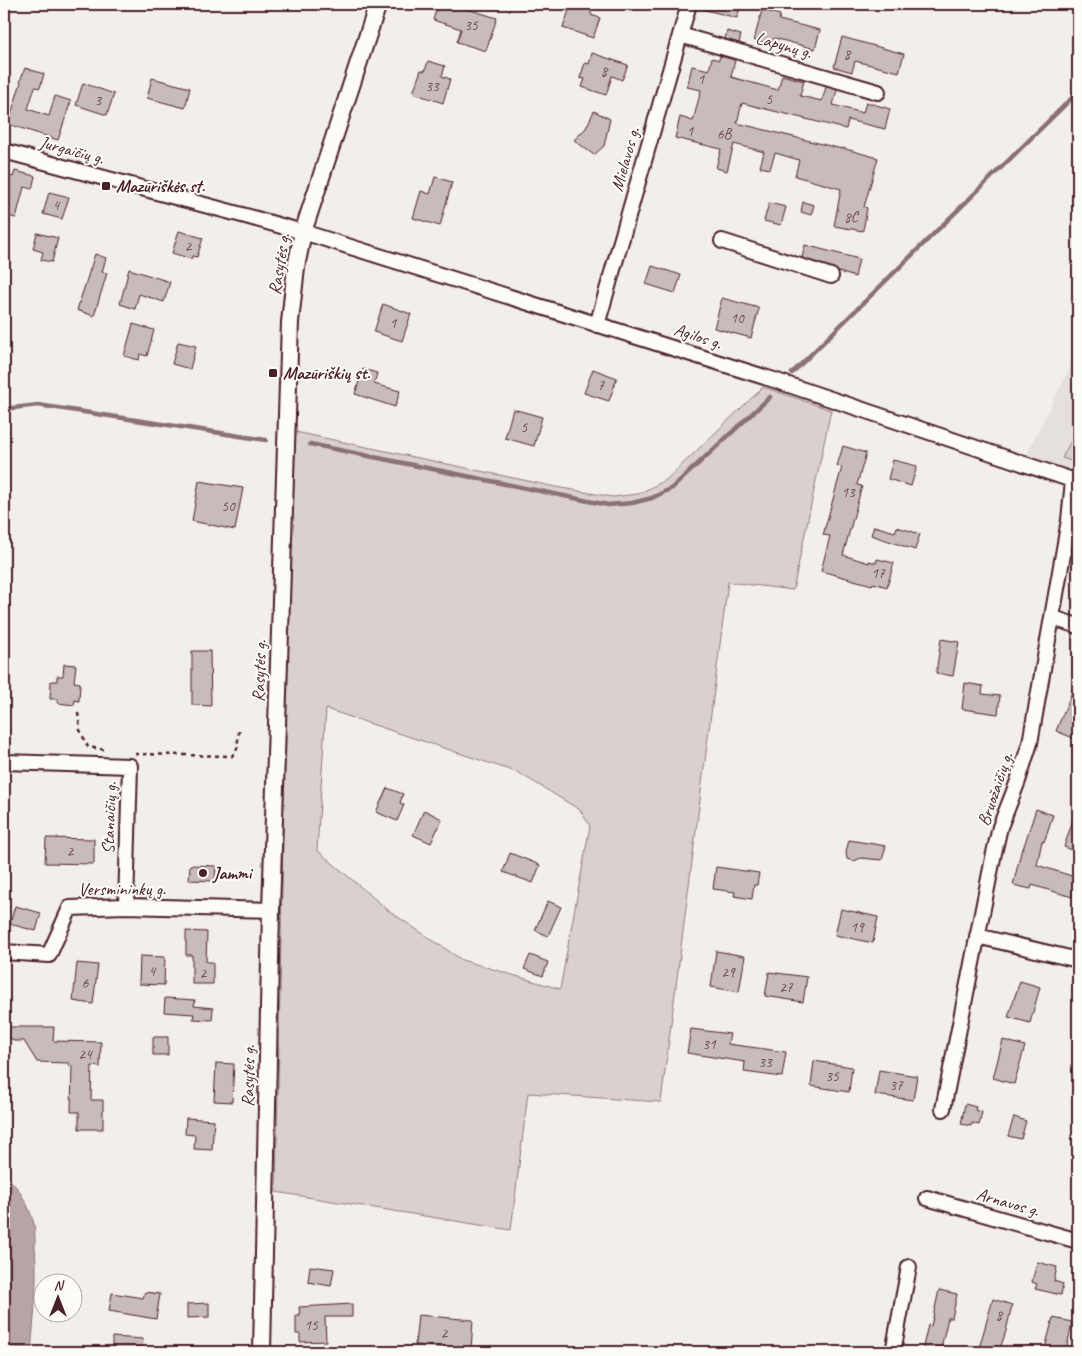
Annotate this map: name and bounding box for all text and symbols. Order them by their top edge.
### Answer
house number: 35 [464,16,479,35]
street label: Lapynų g. [753,26,815,64]
house number: 8 [844,45,852,64]
house number: 8 [601,62,609,81]
house number: 1 [698,70,706,89]
house number: 33 [425,77,440,96]
house number: 5 [766,90,774,109]
house number: 3 [95,91,103,110]
house number: 1 [687,122,695,141]
street label: Mielavos g. [605,124,645,194]
house number: 6B [717,125,732,144]
street label: Jurgaičių g. [36,131,107,169]
place label: Mazūriškės st. [116,175,205,197]
marker: Mazūriškės st. [100,180,112,192]
house number: 4 [53,196,61,215]
house number: 8C [844,208,860,227]
street label: Rasytės g. [263,231,295,296]
house number: 2 [185,237,193,256]
house number: 10 [730,309,745,328]
house number: 1 [390,314,398,333]
street label: Agilos g. [671,318,725,354]
place label: Mazūriškių st. [283,362,370,384]
marker: Mazūriškių st. [267,367,279,379]
house number: 7 [598,376,606,395]
house number: 5 [521,418,529,437]
house number: 13 [841,483,856,502]
house number: 50 [221,497,236,516]
house number: 17 [871,564,886,583]
street label: Rasytės g. [247,639,271,702]
street label: Bruožaičių g. [972,749,1018,829]
street label: Stanaičių g. [97,781,121,855]
house number: 2 [67,842,75,861]
place label: Jammi [211,862,254,884]
marker: Jammi [197,867,209,879]
street label: Versmininkų g. [78,878,166,900]
house number: 19 [850,918,865,937]
house number: 4 [149,962,157,981]
house number: 29 [721,963,736,982]
house number: 2 [200,964,208,983]
house number: 6 [82,974,90,993]
house number: 27 [779,978,794,997]
house number: 31 [702,1035,717,1054]
street label: Rasytės g. [236,1044,260,1107]
house number: 24 [78,1045,93,1064]
house number: 33 [758,1053,773,1072]
house number: 35 [825,1067,840,1086]
house number: 37 [889,1076,904,1095]
street label: Arnavos g. [974,1183,1042,1222]
north arrow [32,1274,82,1324]
text: N [54,1277,65,1294]
house number: 8 [996,1306,1004,1325]
house number: 15 [304,1316,319,1335]
house number: 2 [441,1324,449,1343]

